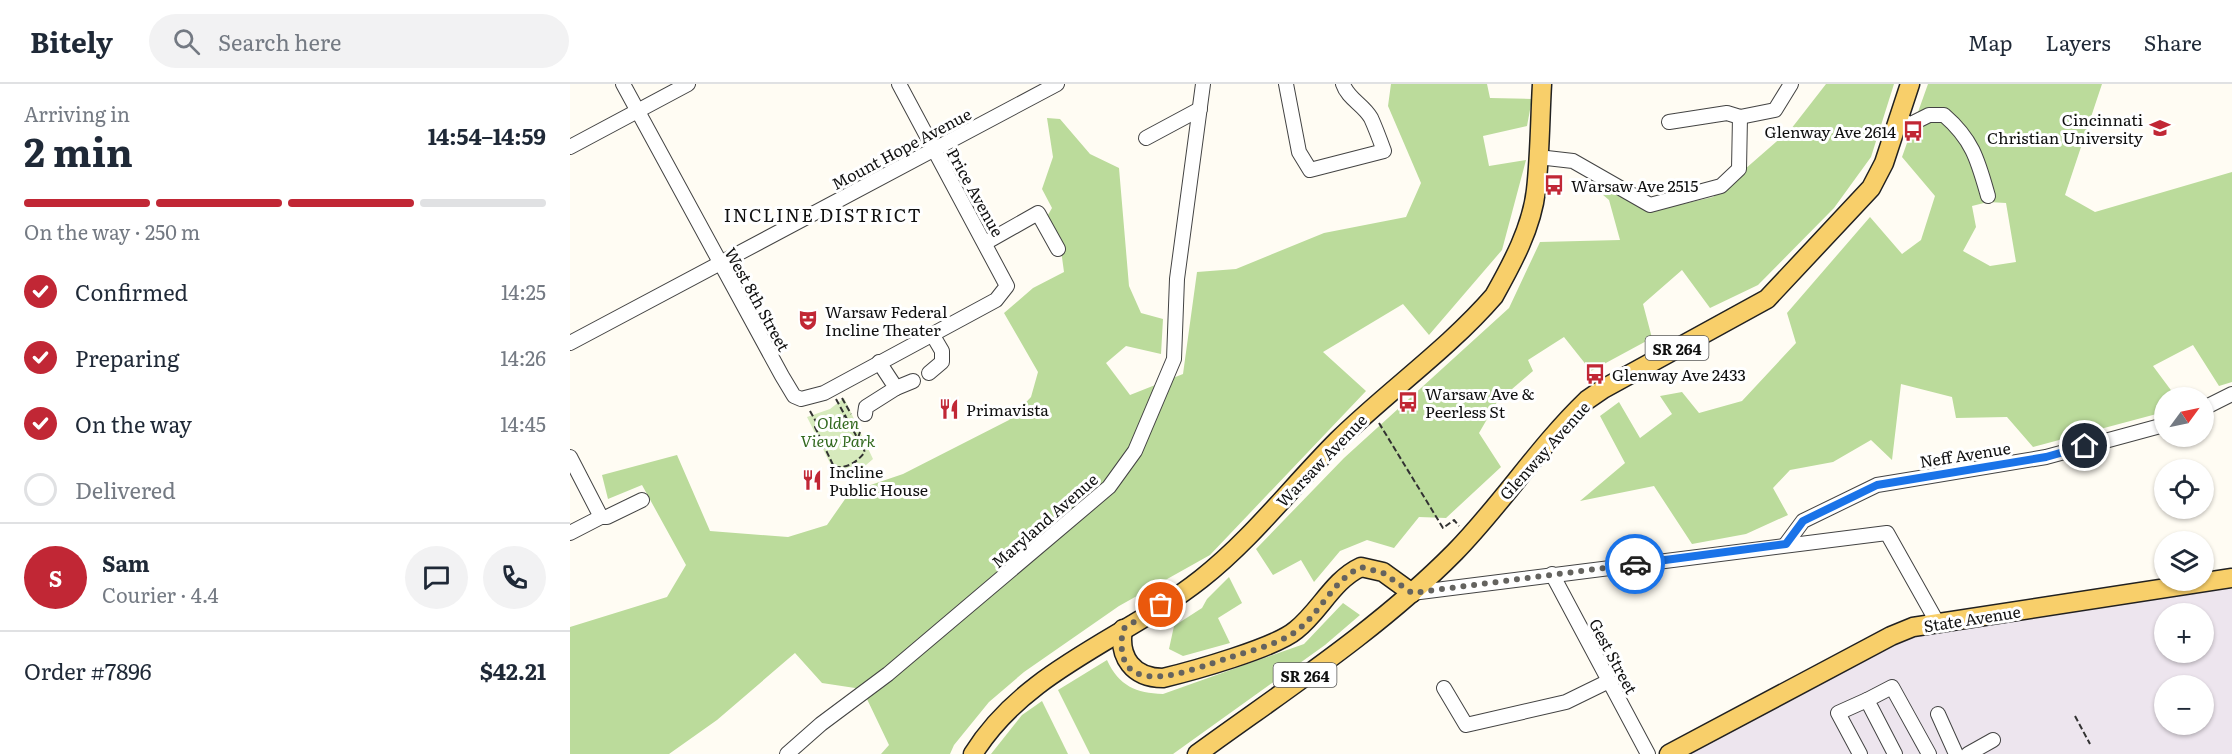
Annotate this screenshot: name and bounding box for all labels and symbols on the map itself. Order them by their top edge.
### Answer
street label: Mount Hope Avenue [827,101,975,195]
place label: Cincinnati Christian University [1987,107,2144,149]
school or university icon: Cincinnati Christian University [2148,116,2172,140]
place label: Glenway Ave 2614 [1765,119,1896,143]
bus stop icon: Glenway Ave 2614 [1901,119,1925,143]
street label: Price Avenue [942,143,1010,241]
bus stop icon: Warsaw Ave 2515 [1542,173,1566,197]
place label: Warsaw Ave 2515 [1571,173,1698,197]
district label: INCLINE DISTRICT [724,201,922,228]
street label: West 8th Street [719,243,797,356]
place label: Warsaw Federal Incline Theater [825,299,947,341]
theatre icon: Warsaw Federal Incline Theater [796,308,820,332]
road number: SR 264 [1646,336,1708,360]
bus stop icon: Glenway Ave 2433 [1583,362,1607,386]
place label: Glenway Ave 2433 [1612,362,1746,386]
place label: Warsaw Ave & Peerless St [1425,381,1534,423]
north arrow [2154,387,2214,447]
bus stop icon: Warsaw Ave & Peerless St [1396,390,1420,414]
street label: Glenway Avenue [1493,395,1595,505]
restaurant icon: Primavista [937,397,961,421]
place label: Primavista [966,397,1049,421]
street label: Warsaw Avenue [1270,408,1372,512]
park label: Olden View Park [801,410,876,452]
pin [2059,420,2110,471]
street label: Neff Avenue [1918,435,2012,473]
place label: Incline Public House [829,459,928,501]
street label: Maryland Avenue [986,467,1102,573]
restaurant icon: Incline Public House [800,468,824,492]
courier [1605,534,1665,594]
pin [1135,579,1186,630]
street label: State Avenue [1922,598,2022,638]
street label: Gest Street [1584,614,1644,699]
road number: SR 264 [1274,663,1336,687]

